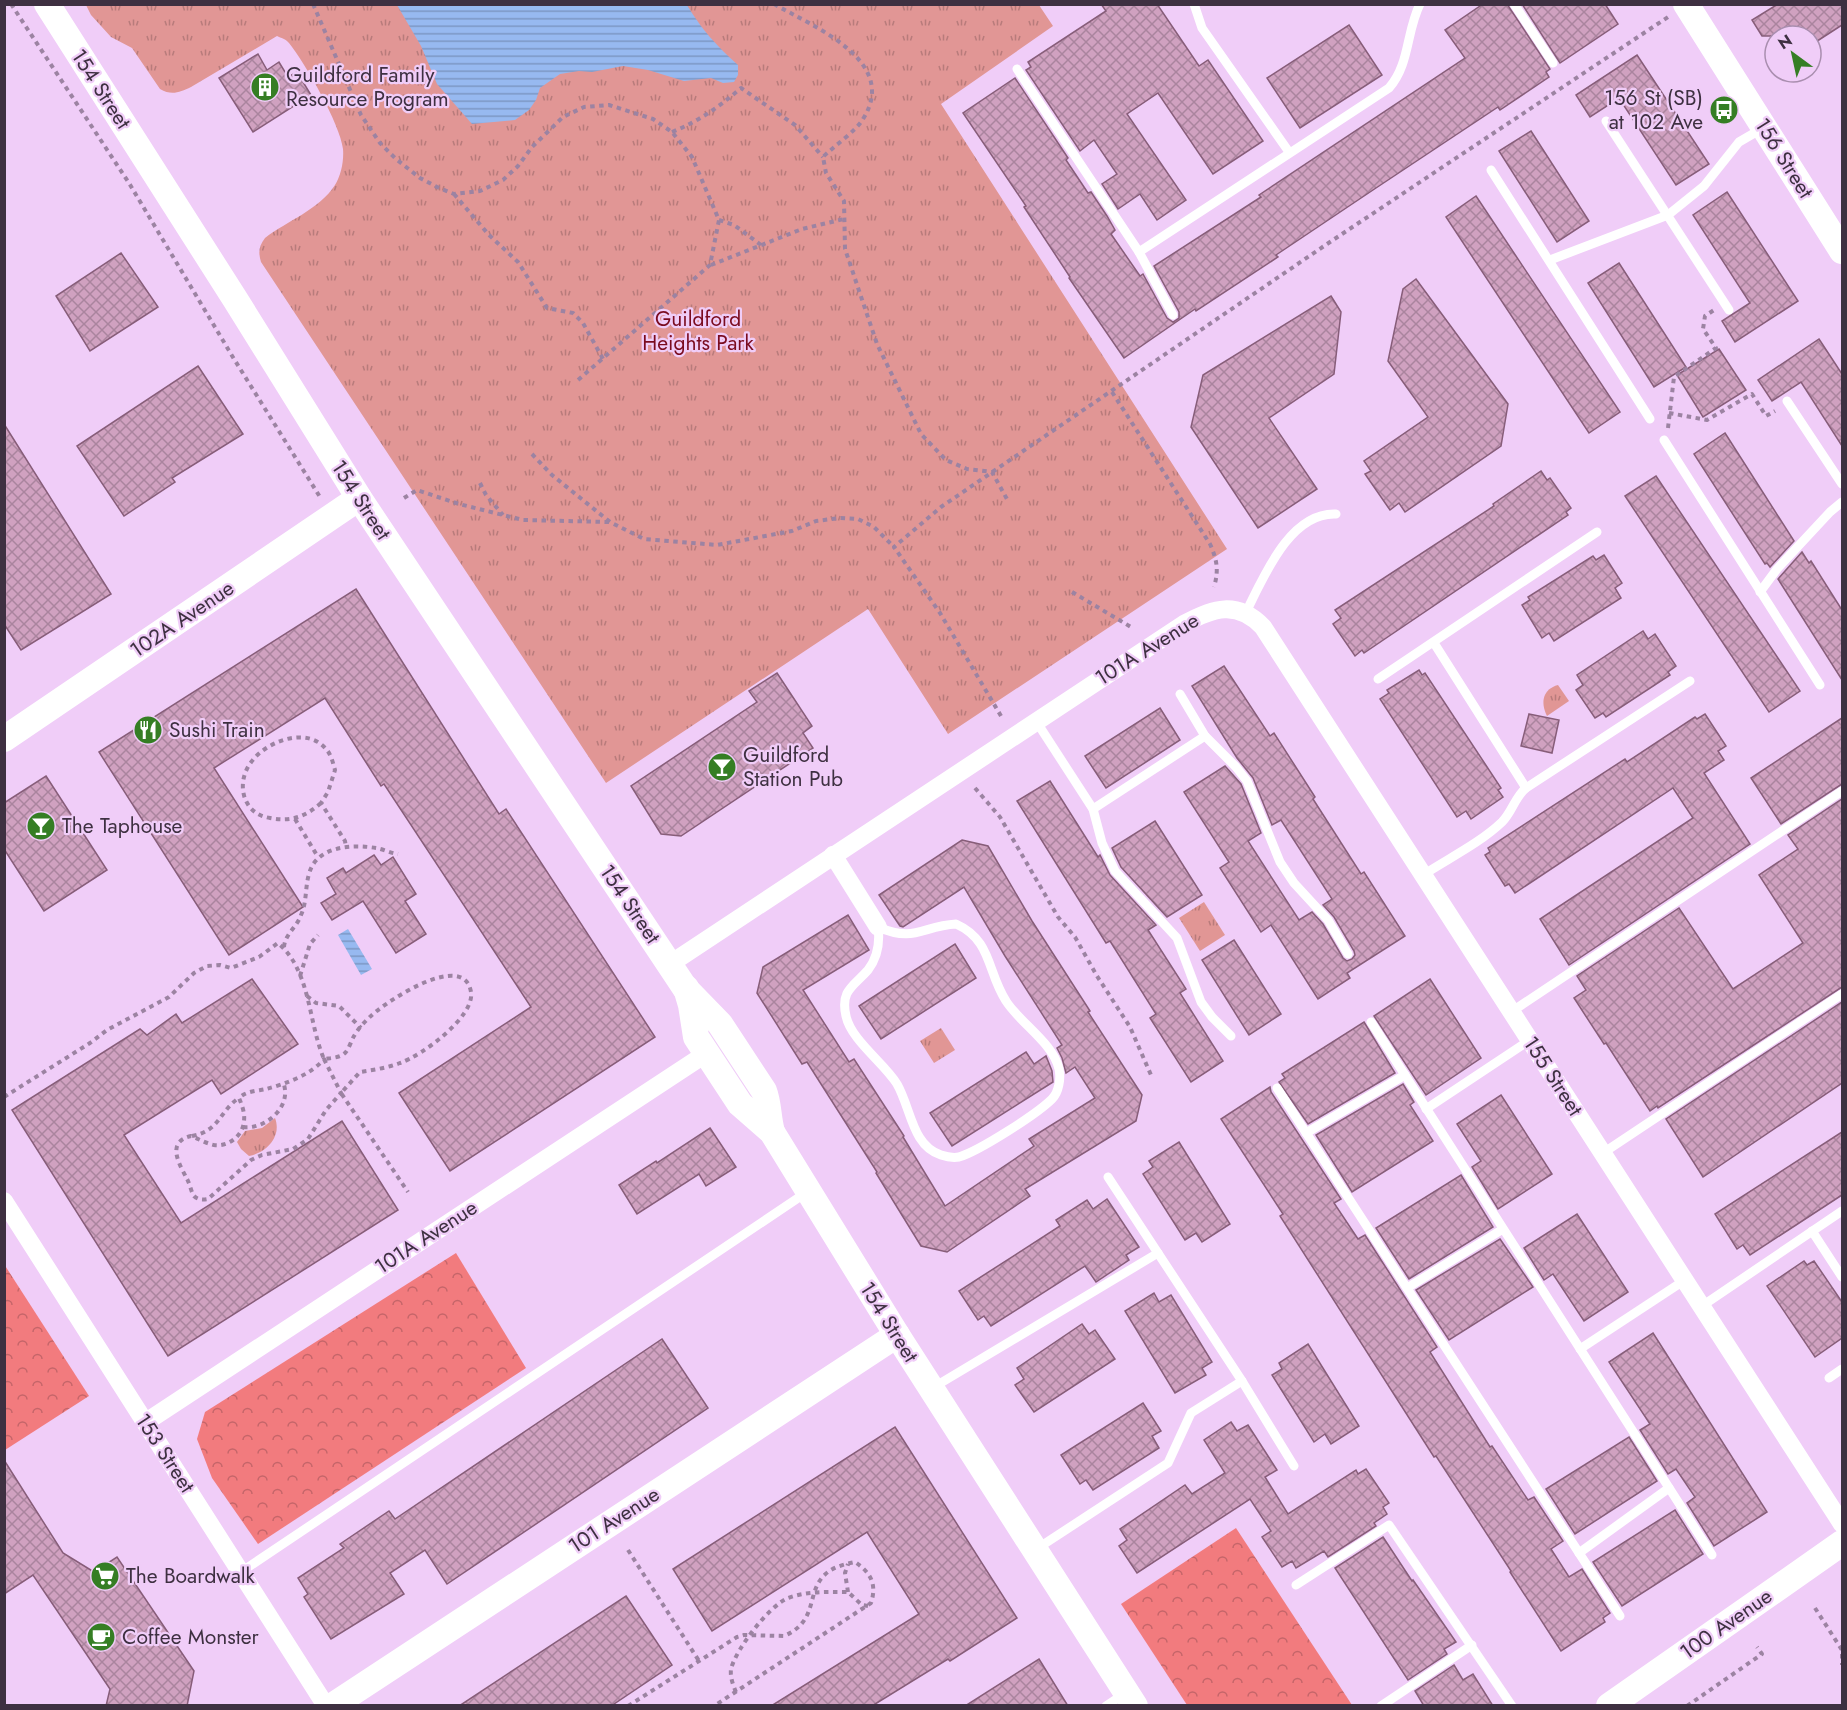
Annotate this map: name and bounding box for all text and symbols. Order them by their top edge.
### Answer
north arrow [1763,24,1823,84]
text: N [1774,29,1797,55]
street label: 154 Street [64,43,138,135]
place label: Guildford Family Resource Program [286,60,449,114]
building icon: Guildford Family Resource Program [249,71,281,103]
place label: 156 St (SB) at 102 Ave [1604,83,1703,137]
bus stop icon: 156 St (SB) at 102 Ave [1708,94,1740,126]
street label: 156 Street [1747,112,1821,204]
park label: Guildford Heights Park [642,304,755,358]
street label: 154 Street [324,454,398,546]
street label: 102A Avenue [124,573,240,665]
street label: 101A Avenue [1089,605,1205,693]
restaurant icon: Sushi Train [132,714,164,746]
place label: Sushi Train [169,715,265,745]
place label: Guildford Station Pub [743,740,843,794]
bar icon: Guildford Station Pub [706,751,738,783]
bar icon: The Taphouse [25,810,57,842]
place label: The Taphouse [62,811,183,841]
street label: 154 Street [592,858,668,950]
street label: 155 Street [1516,1030,1590,1122]
street label: 101A Avenue [369,1192,483,1281]
street label: 154 Street [852,1276,926,1368]
street label: 153 Street [128,1407,202,1499]
street label: 101 Avenue [563,1479,666,1561]
supermarket icon: The Boardwalk [89,1560,121,1592]
place label: The Boardwalk [126,1561,256,1591]
street label: 100 Avenue [1674,1581,1778,1667]
cafe icon: Coffee Monster [85,1621,117,1653]
place label: Coffee Monster [122,1622,260,1652]

